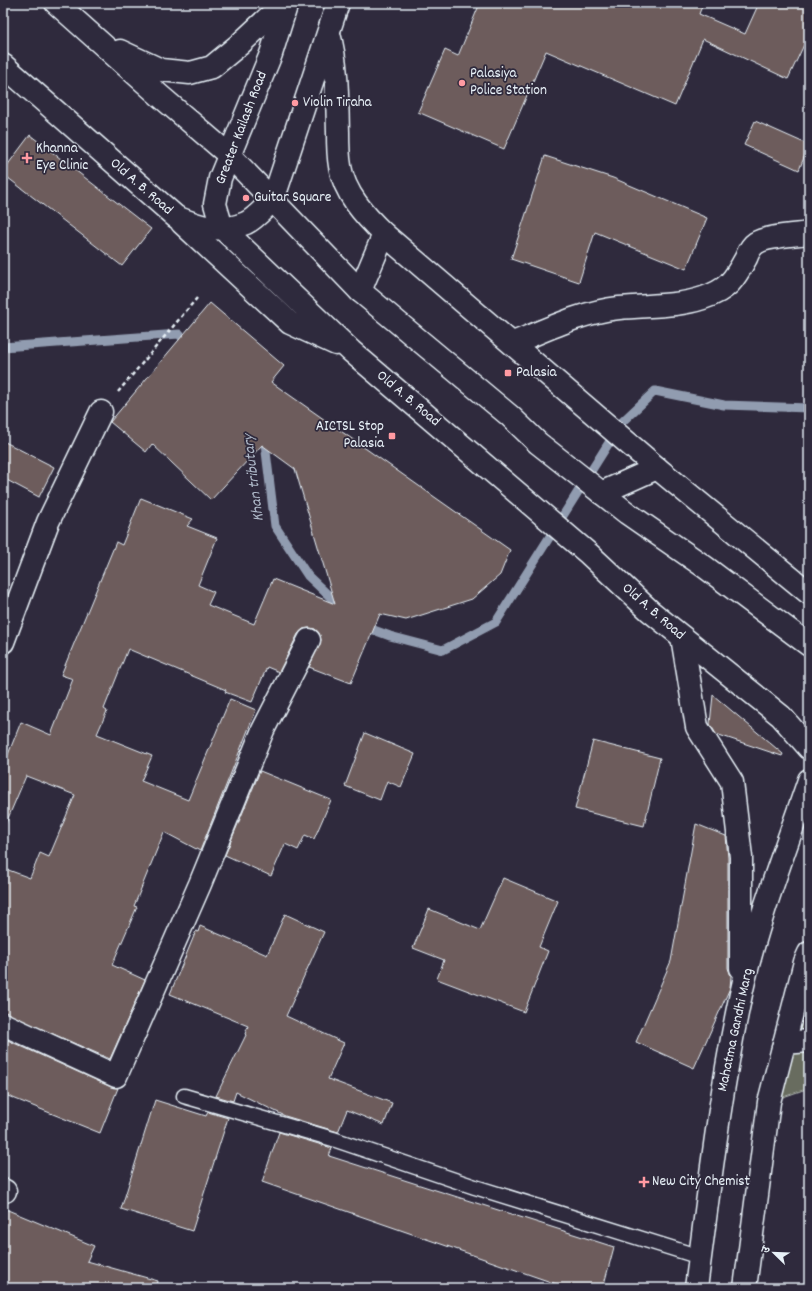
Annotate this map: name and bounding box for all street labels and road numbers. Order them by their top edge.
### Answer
street label: Greater Kailash Road [210,68,274,188]
street label: Old A. B. Road [104,153,178,221]
street label: Old A. B. Road [371,366,445,432]
street label: Old A. B. Road [616,578,690,646]
street label: Mahatma Gandhi Marg [712,966,760,1094]

